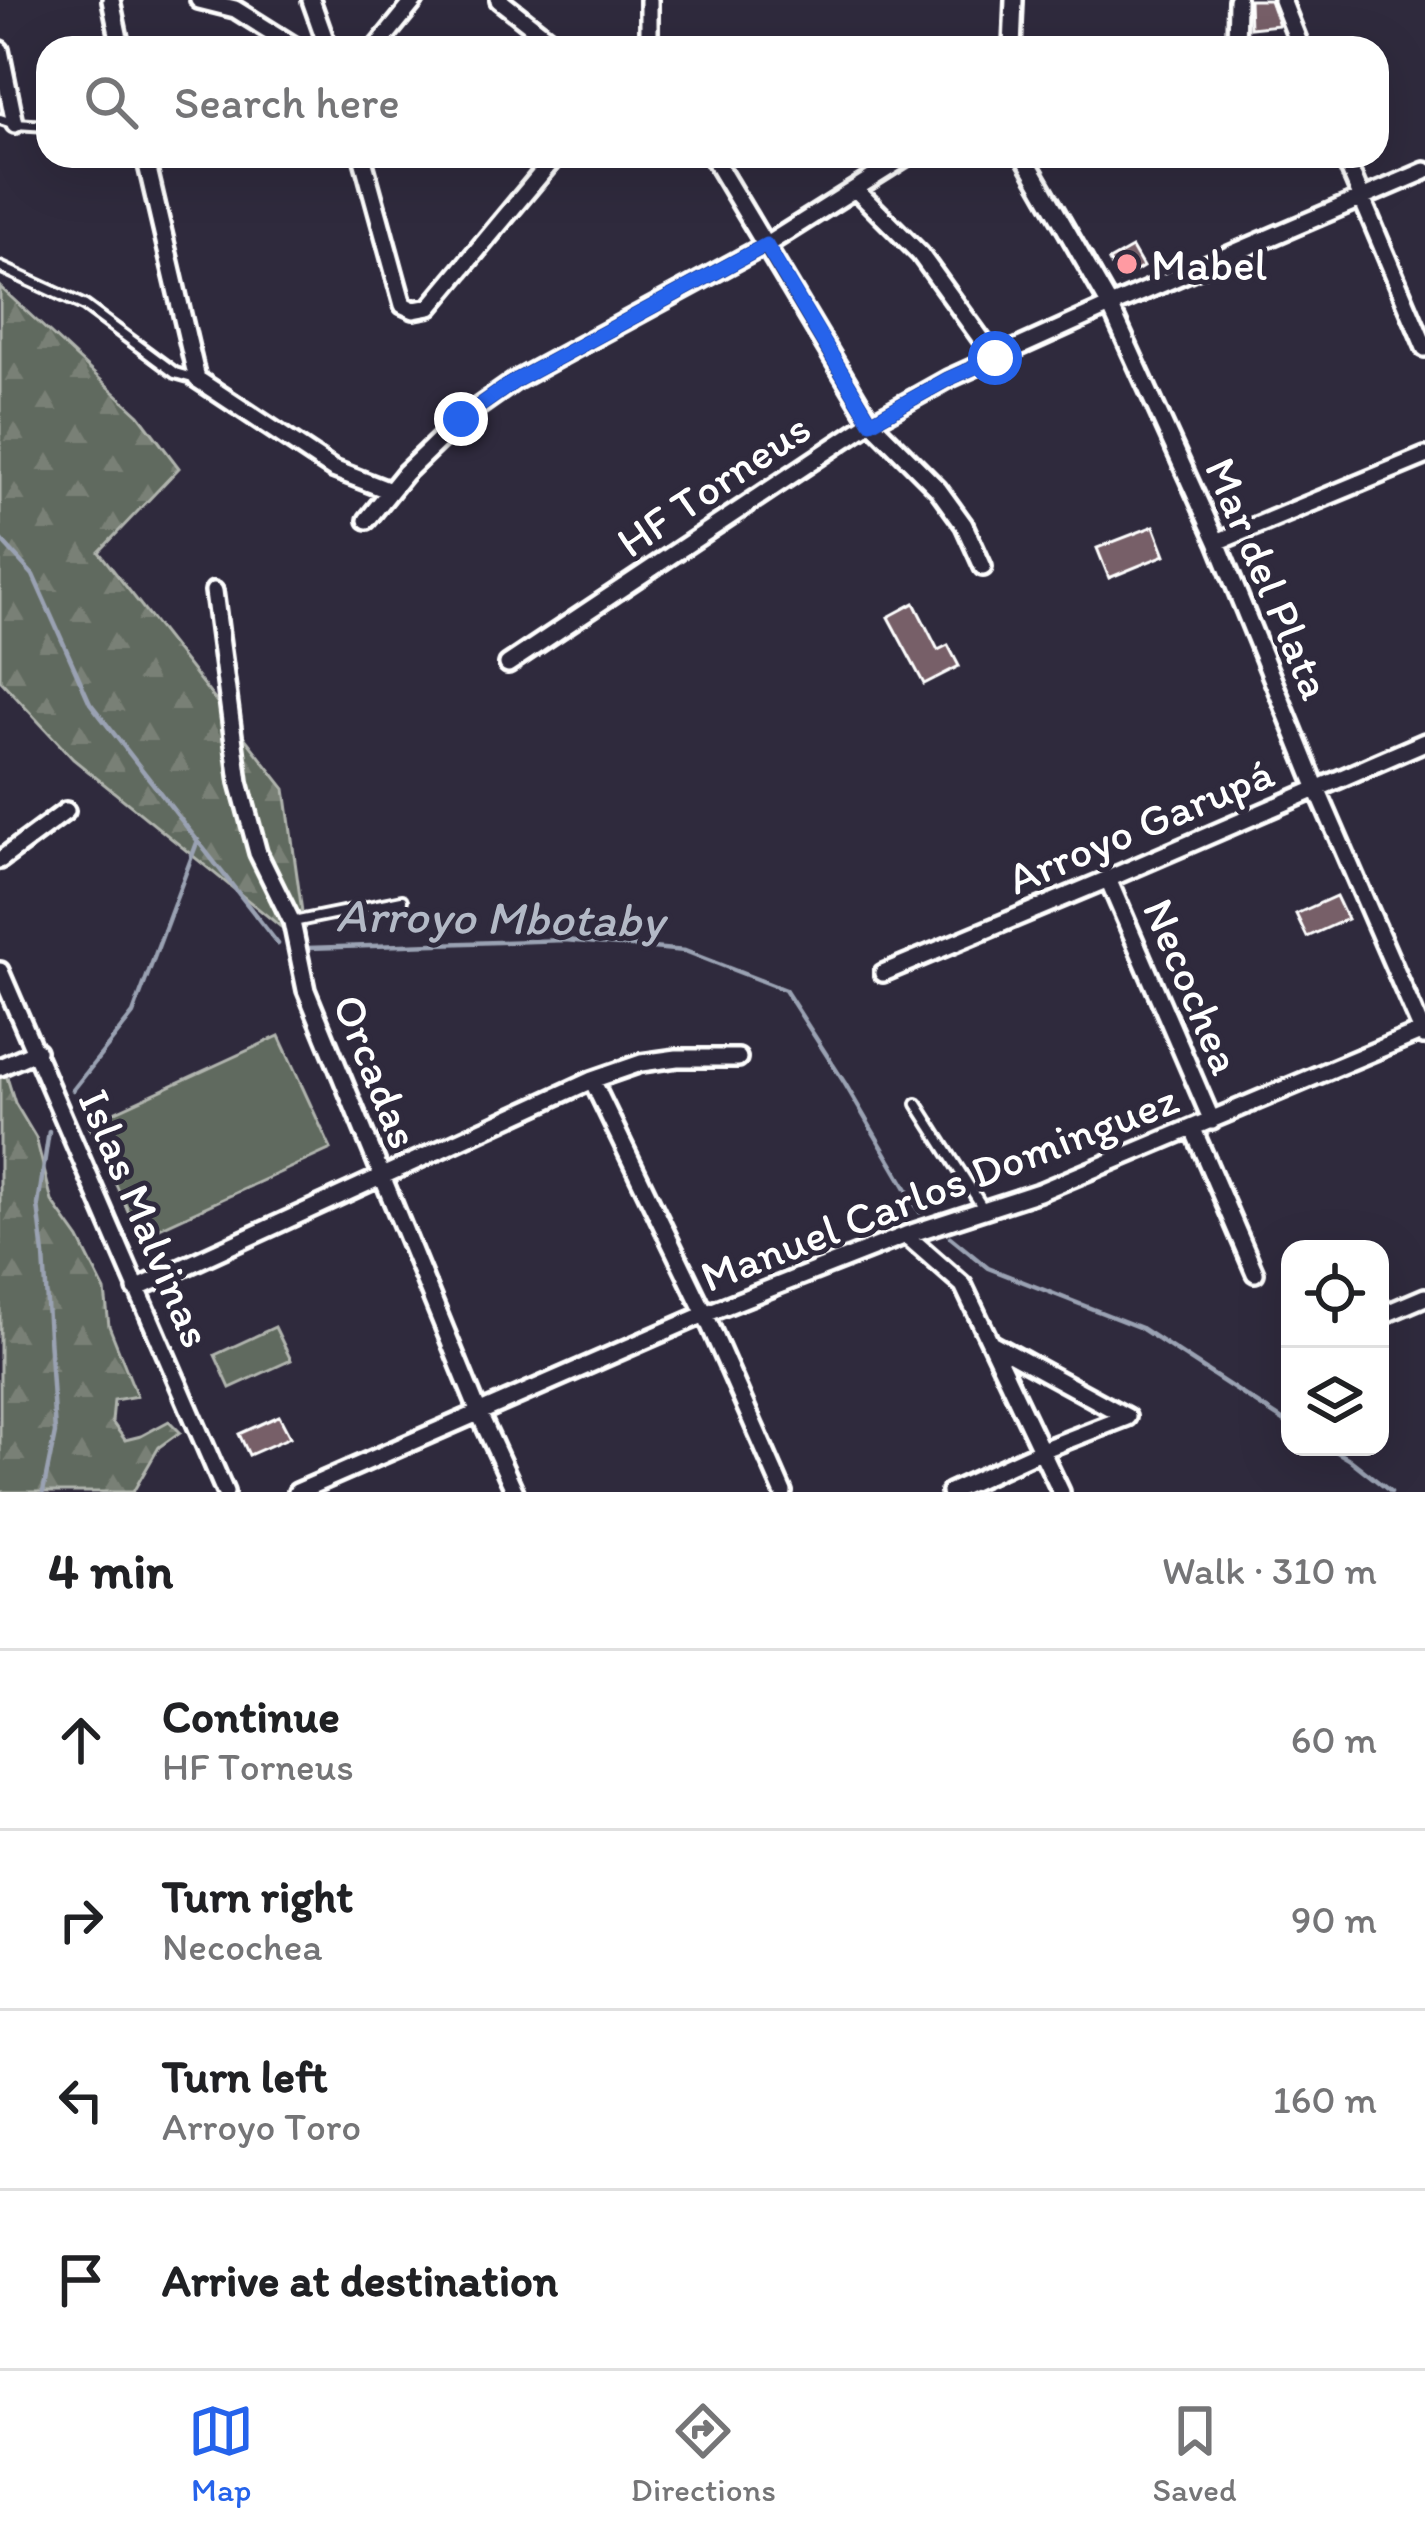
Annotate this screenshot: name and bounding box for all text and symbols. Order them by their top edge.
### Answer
search box [36,36,1389,168]
icon: search [78,69,144,135]
text: Search here [174,75,400,129]
place label: Mabel [1151,237,1268,291]
marker: Mabel [1114,251,1140,277]
route start [968,331,1022,385]
route end [434,392,488,446]
street label: HF Torneus [606,400,820,568]
street label: Mar del Plata [1194,449,1344,707]
street label: Arroyo Garupá [999,745,1281,905]
water label: Arroyo Mbotaby [336,885,669,949]
street label: Necochea [1132,890,1254,1082]
street label: Orcadas [322,986,432,1156]
street label: Manuel Carlos Dominguez [693,1071,1185,1303]
street label: Islas Malvinas [67,1081,225,1355]
map controls [1281,1240,1389,1456]
button: locate [1281,1240,1389,1348]
button: layers [1281,1348,1389,1456]
text: 4 min [48,1540,173,1601]
text: Walk · 310 m [1162,1547,1377,1594]
text: Continue [162,1689,340,1743]
icon: ahead [48,1707,114,1773]
text: 60 m [1291,1716,1377,1763]
text: HF Torneus [162,1743,354,1790]
text: Turn right [162,1869,353,1923]
icon: right [48,1887,114,1953]
text: 90 m [1291,1896,1377,1943]
text: Necochea [162,1923,323,1970]
text: Turn left [162,2049,328,2103]
icon: left [48,2067,114,2133]
text: 160 m [1273,2076,1377,2123]
text: Arroyo Toro [162,2103,361,2150]
icon: arrive [48,2247,114,2313]
text: Arrive at destination [162,2253,558,2307]
tab: Map [188,2398,254,2509]
tab: Directions [631,2398,776,2509]
tab: Saved [1153,2398,1237,2509]

